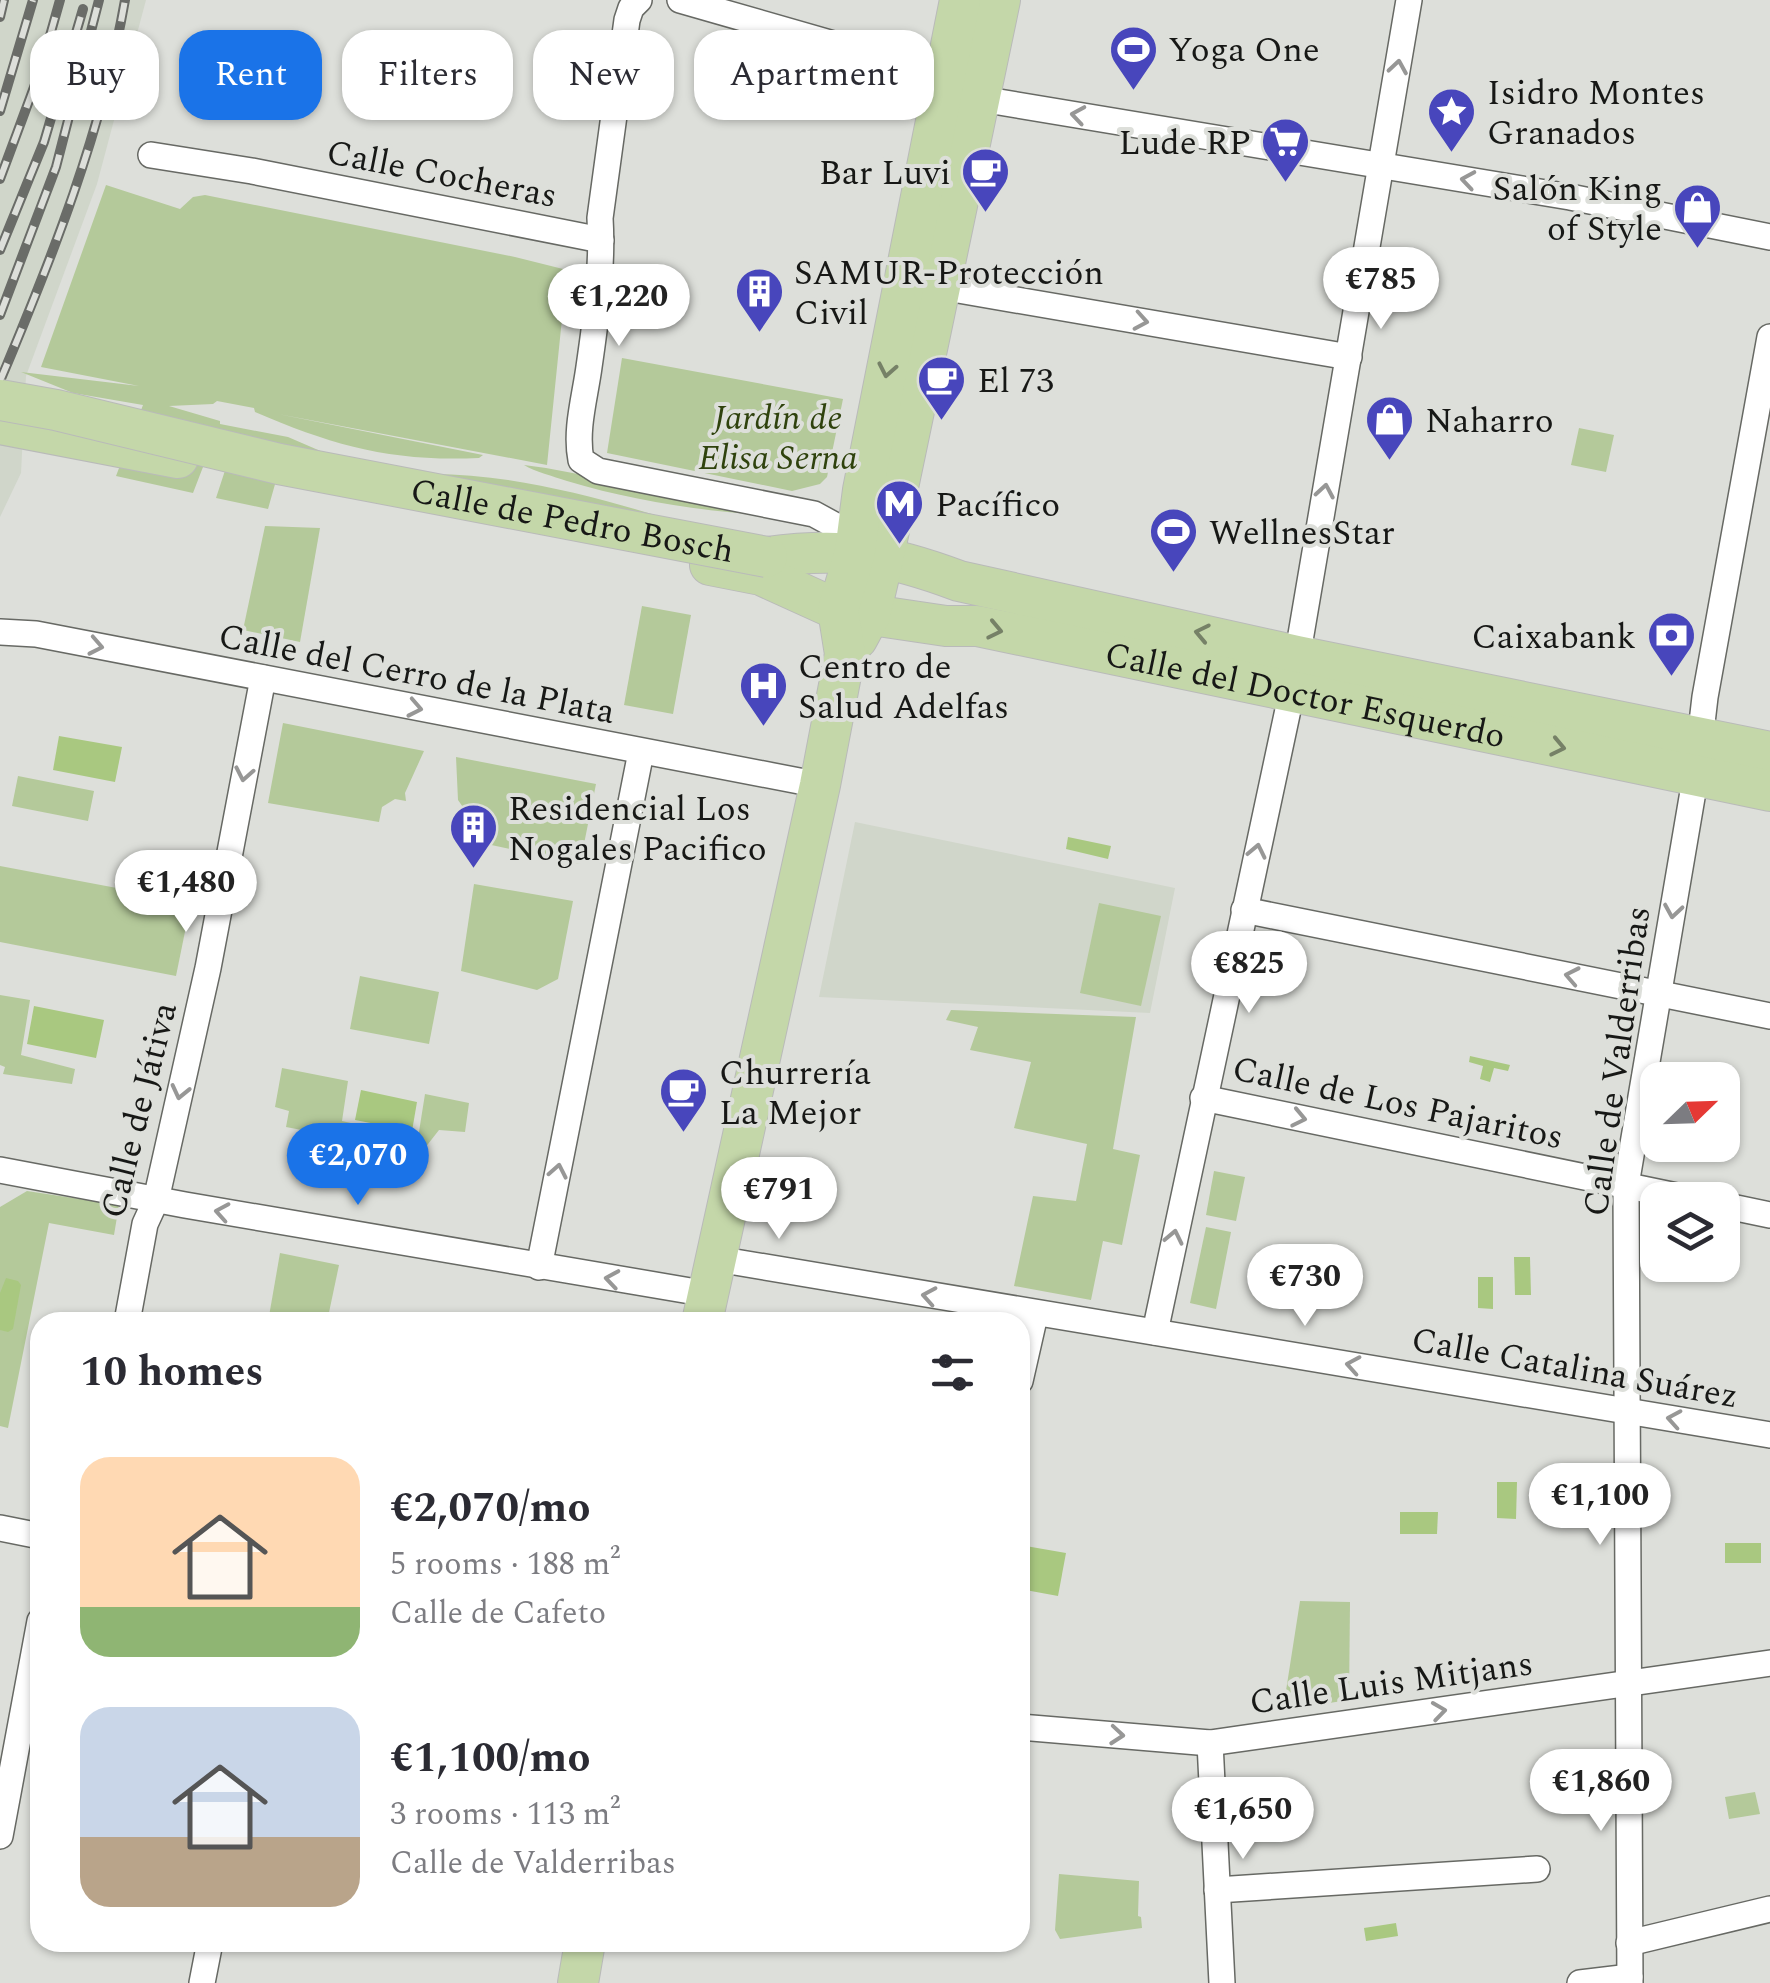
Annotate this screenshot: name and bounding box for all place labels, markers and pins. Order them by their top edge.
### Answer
sports icon: Yoga One [1107,23,1159,91]
place label: Yoga One [1168,24,1320,77]
place label: Isidro Montes Granados [1487,67,1705,160]
place icon: Isidro Montes Granados [1426,86,1478,154]
supermarket icon: Lude RP [1260,116,1312,184]
place label: Lude RP [1119,117,1251,170]
cafe icon: Bar Luvi [960,146,1012,214]
place label: Bar Luvi [819,147,951,200]
place label: Salón King of Style [1492,163,1662,256]
shop icon: Salón King of Style [1671,182,1723,250]
place label: SAMUR-Protección Civil [794,247,1104,340]
pin: €785 [1322,247,1440,332]
pin: €1,220 [538,264,700,349]
building icon: SAMUR-Protección Civil [733,266,785,334]
cafe icon: El 73 [916,354,968,422]
place label: El 73 [977,355,1054,408]
shop icon: Naharro [1364,394,1416,462]
place label: Naharro [1425,395,1554,448]
metro station icon: Pacífico [874,478,926,546]
place label: Pacífico [935,479,1060,532]
sports icon: WellnesStar [1148,506,1200,574]
place label: WellnesStar [1209,507,1395,560]
bank icon: Caixabank [1645,610,1697,678]
place label: Caixabank [1471,611,1636,664]
place label: Centro de Salud Adelfas [798,641,1009,734]
hospital icon: Centro de Salud Adelfas [737,660,789,728]
place label: Residencial Los Nogales Pacifico [508,783,767,876]
building icon: Residencial Los Nogales Pacifico [447,802,499,870]
pin: €1,480 [105,850,267,935]
pin: €825 [1190,931,1308,1016]
place label: Churrería La Mejor [719,1047,871,1140]
cafe icon: Churrería La Mejor [658,1066,710,1134]
pin: €2,070 [277,1123,439,1208]
pin: €791 [720,1157,838,1242]
pin: €730 [1246,1244,1364,1329]
pin: €1,100 [1519,1463,1681,1548]
pin: €1,860 [1520,1749,1682,1834]
pin: €1,650 [1162,1777,1324,1862]

